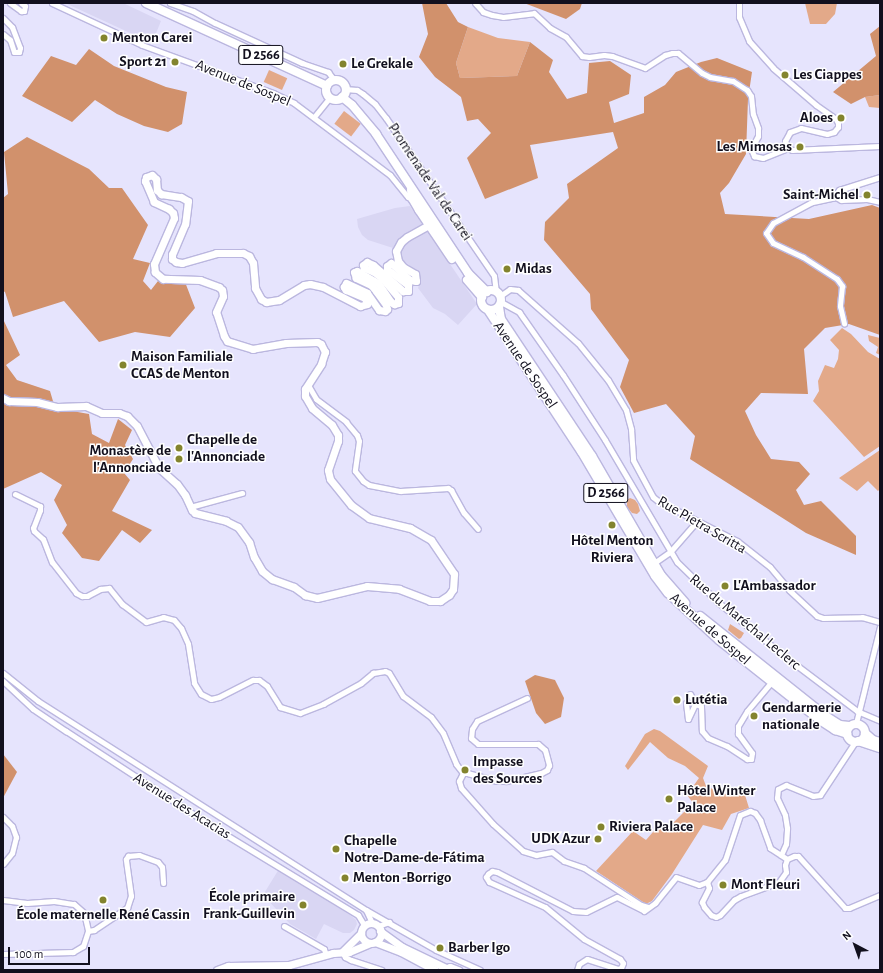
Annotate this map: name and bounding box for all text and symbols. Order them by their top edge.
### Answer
place label: Menton Carei [112,29,192,47]
marker: Menton Carei [99,33,109,43]
road number: D 2566 [238,43,284,67]
place label: Sport 21 [119,53,167,71]
place label: Le Grekale [351,55,413,73]
street label: Avenue de Sospel [193,56,293,110]
marker: Sport 21 [170,57,180,67]
marker: Le Grekale [338,59,348,69]
place label: Les Ciappes [793,66,862,84]
marker: Les Ciappes [780,70,790,80]
place label: Aloes [800,109,833,127]
marker: Aloes [836,113,846,123]
street label: Promenade Val de Carei [384,120,476,244]
place label: Les Mimosas [716,138,792,156]
marker: Les Mimosas [795,142,805,152]
place label: Saint-Michel [783,186,859,204]
marker: Saint-Michel [862,190,872,200]
place label: Midas [515,260,552,278]
marker: Midas [502,264,512,274]
street label: Avenue de Sospel [489,318,561,412]
place label: Maison Familiale CCAS de Menton [131,347,233,382]
marker: Maison Familiale CCAS de Menton [118,360,128,370]
place label: Chapelle de l'Annonciade [187,430,265,465]
place label: Monastère de l'Annonciade [89,441,171,476]
marker: Chapelle de l'Annonciade [174,443,184,453]
marker: Monastère de l'Annonciade [174,454,184,464]
road number: D 2566 [583,481,629,505]
street label: Rue Pietra Scritta [654,492,750,558]
marker: Hôtel Menton Riviera [607,520,617,530]
place label: Hôtel Menton Riviera [571,531,653,566]
street label: Rue du Maréchal Leclerc [686,570,804,674]
place label: L'Ambassador [733,577,816,595]
marker: L'Ambassador [720,581,730,591]
street label: Avenue de Sospel [666,589,754,669]
place label: Lutétia [685,691,728,709]
marker: Lutétia [672,695,682,705]
place label: Gendarmerie nationale [762,698,841,733]
marker: Gendarmerie nationale [749,711,759,721]
place label: Impasse des Sources [473,752,542,787]
marker: Impasse des Sources [460,765,470,775]
street label: Avenue des Acacias [130,769,234,843]
place label: Hôtel Winter Palace [677,781,755,816]
marker: Hôtel Winter Palace [664,794,674,804]
place label: Riviera Palace [609,818,693,836]
marker: Riviera Palace [596,822,606,832]
place label: UDK Azur [531,830,590,848]
place label: Chapelle Notre-Dame-de-Fátima [344,831,485,866]
marker: UDK Azur [593,834,603,844]
marker: Chapelle Notre-Dame-de-Fátima [331,844,341,854]
place label: Menton -Borrigo [353,869,451,887]
marker: Menton -Borrigo [340,873,350,883]
place label: Mont Fleuri [731,876,800,894]
marker: Mont Fleuri [718,880,728,890]
place label: École primaire Frank-Guillevin [203,887,295,922]
marker: École maternelle René Cassin [98,895,108,905]
marker: École primaire Frank-Guillevin [298,900,308,910]
place label: École maternelle René Cassin [16,906,190,924]
north arrow [835,925,875,965]
text: N [840,929,853,942]
scale bar [10,939,92,965]
place label: Barber Igo [448,939,510,957]
marker: Barber Igo [435,943,445,953]
text: 100 m [15,948,43,960]

